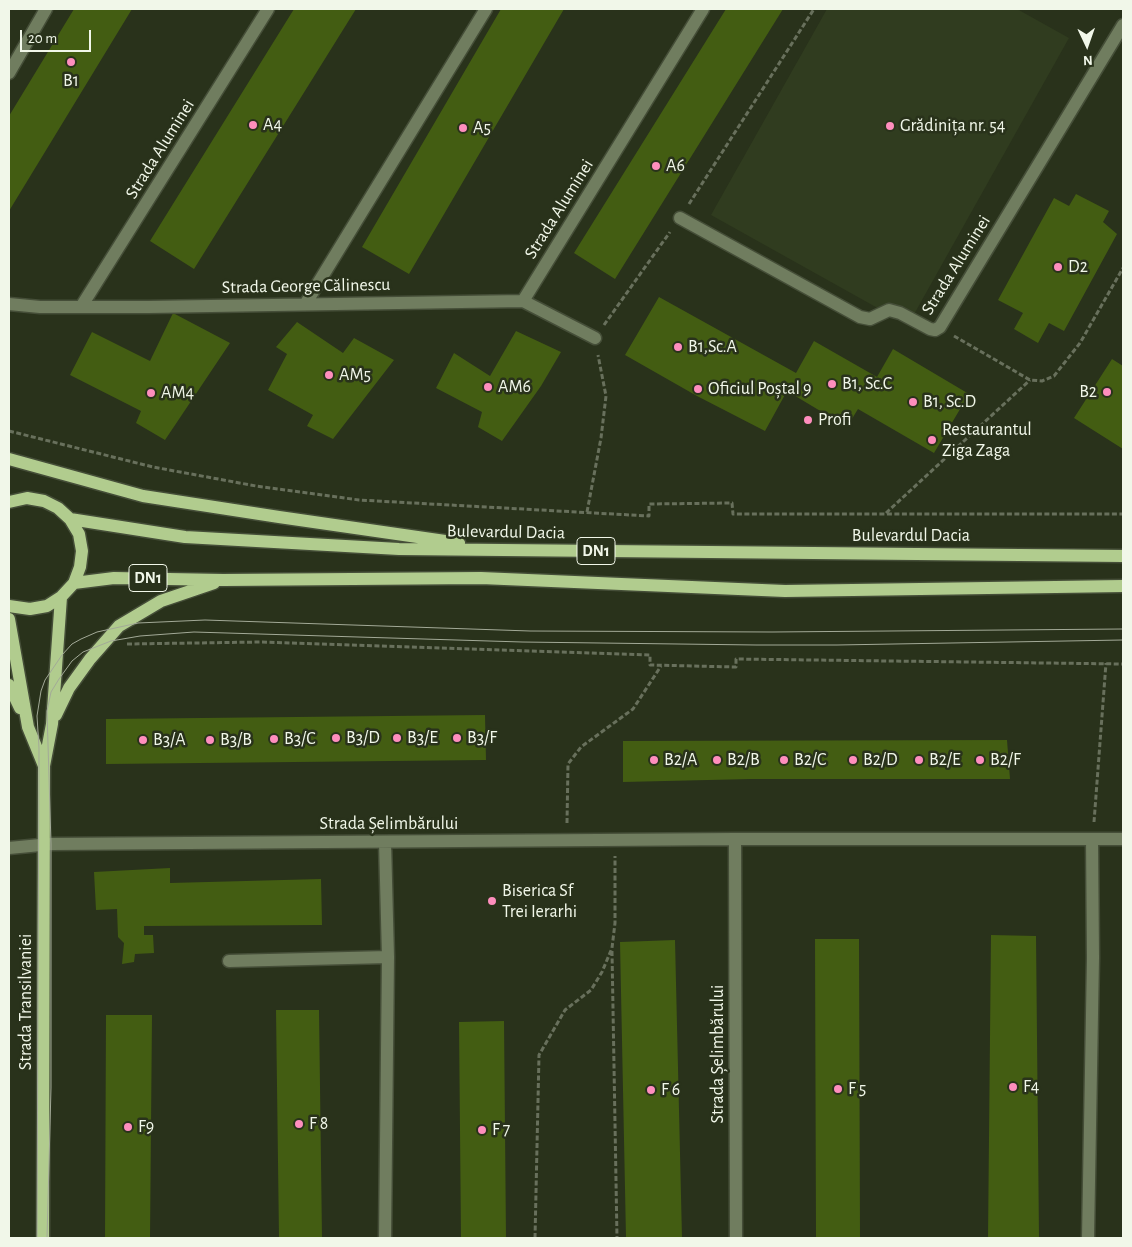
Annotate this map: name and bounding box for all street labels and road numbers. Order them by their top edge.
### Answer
street label: Strada Aluminei [121,95,199,203]
street label: Strada Aluminei [520,155,598,263]
street label: Strada Aluminei [917,211,995,319]
street label: Strada George Călinescu [221,274,391,298]
street label: Bulevardul Dacia [447,520,565,544]
street label: Bulevardul Dacia [852,525,970,547]
road number: DN1 [577,538,615,564]
road number: DN1 [129,564,167,592]
street label: Strada Șelimbărului [320,813,458,835]
street label: Strada Transilvaniei [15,934,37,1070]
street label: Strada Șelimbărului [707,985,729,1123]

